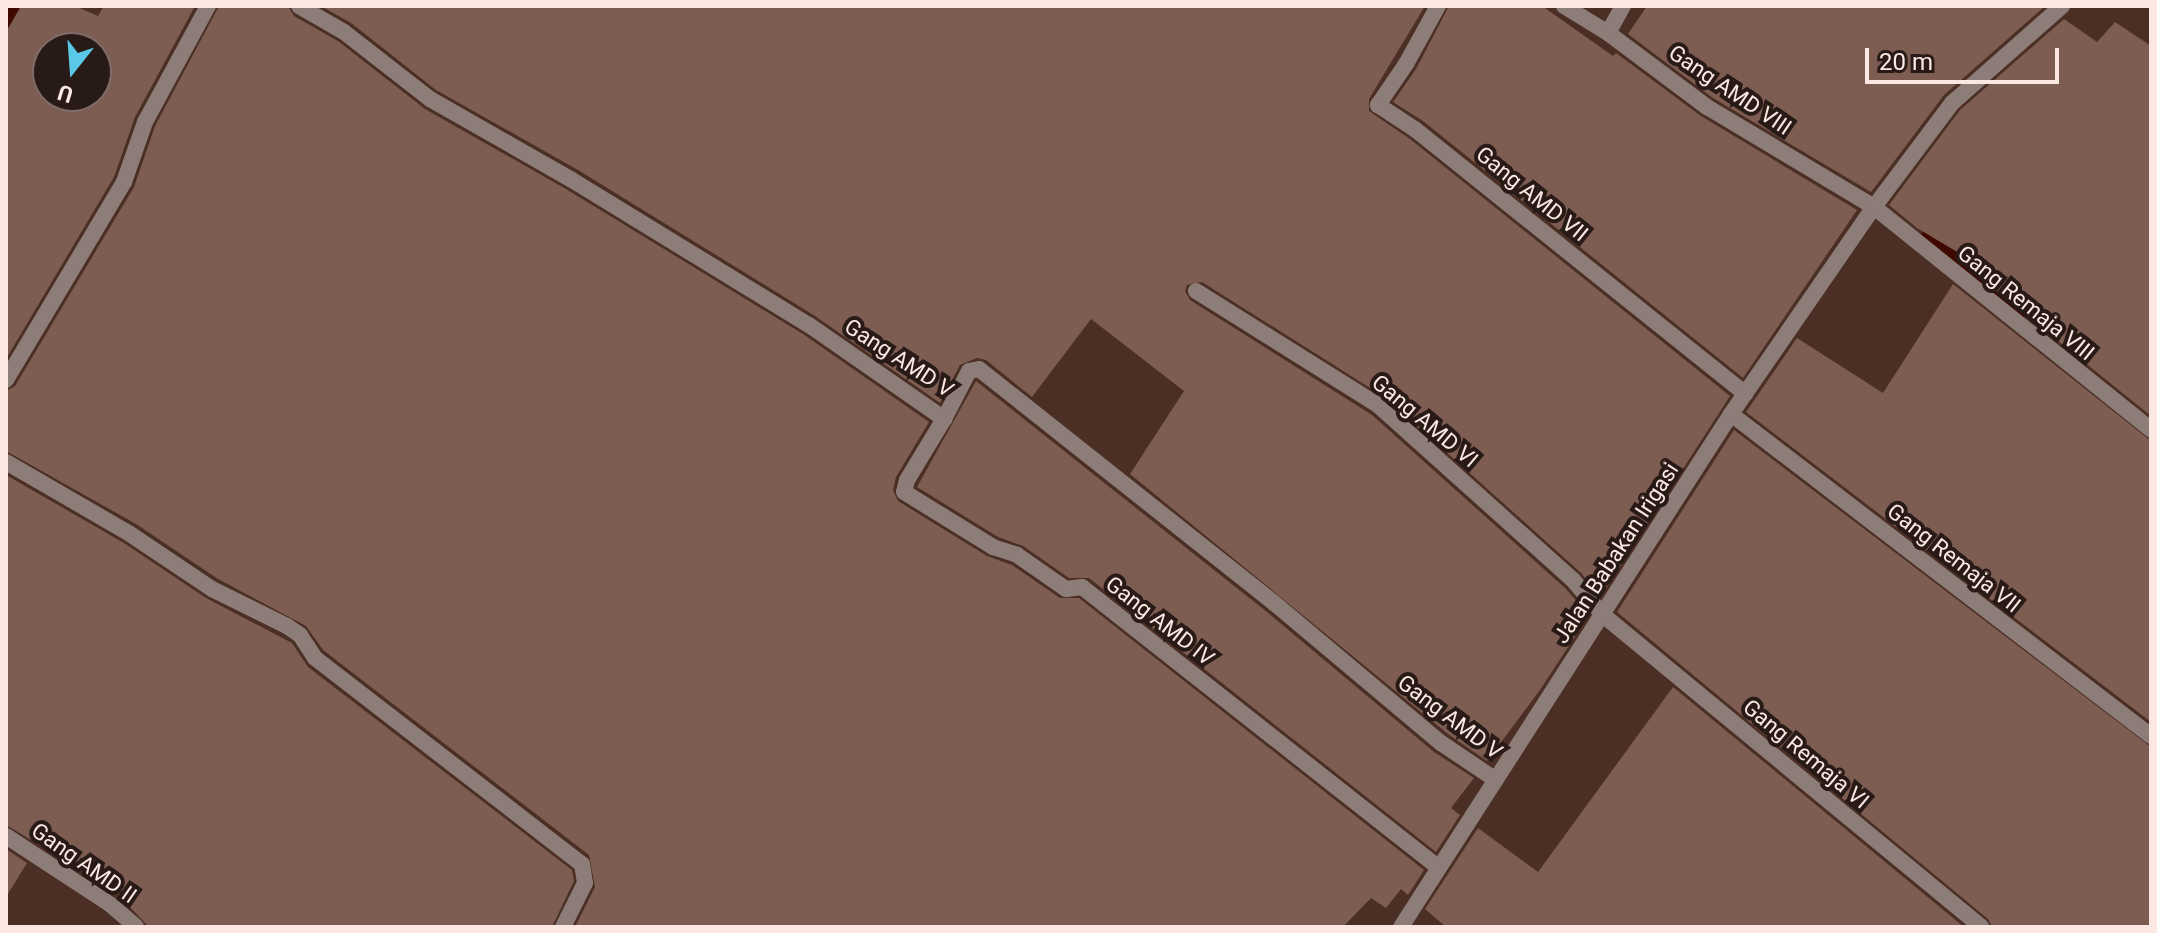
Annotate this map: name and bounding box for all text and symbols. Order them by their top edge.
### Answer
north arrow [32,32,112,112]
scale bar [1869,32,2063,82]
street label: Gang AMD VIII [1664,39,1796,141]
text: 20 m [1879,48,1933,76]
text: U [55,79,76,108]
street label: Gang AMD VII [1471,141,1593,247]
street label: Gang Remaja VIII [1952,240,2100,366]
street label: Gang AMD V [840,313,958,403]
street label: Gang AMD VI [1367,369,1483,473]
street label: Jalan Babakan Irigasi [1548,458,1684,648]
street label: Gang Remaja VII [1882,498,2026,618]
street label: Gang AMD IV [1101,570,1219,672]
street label: Gang AMD V [1392,669,1508,765]
street label: Gang Remaja VI [1738,694,1874,814]
street label: Gang AMD II [26,817,142,909]

